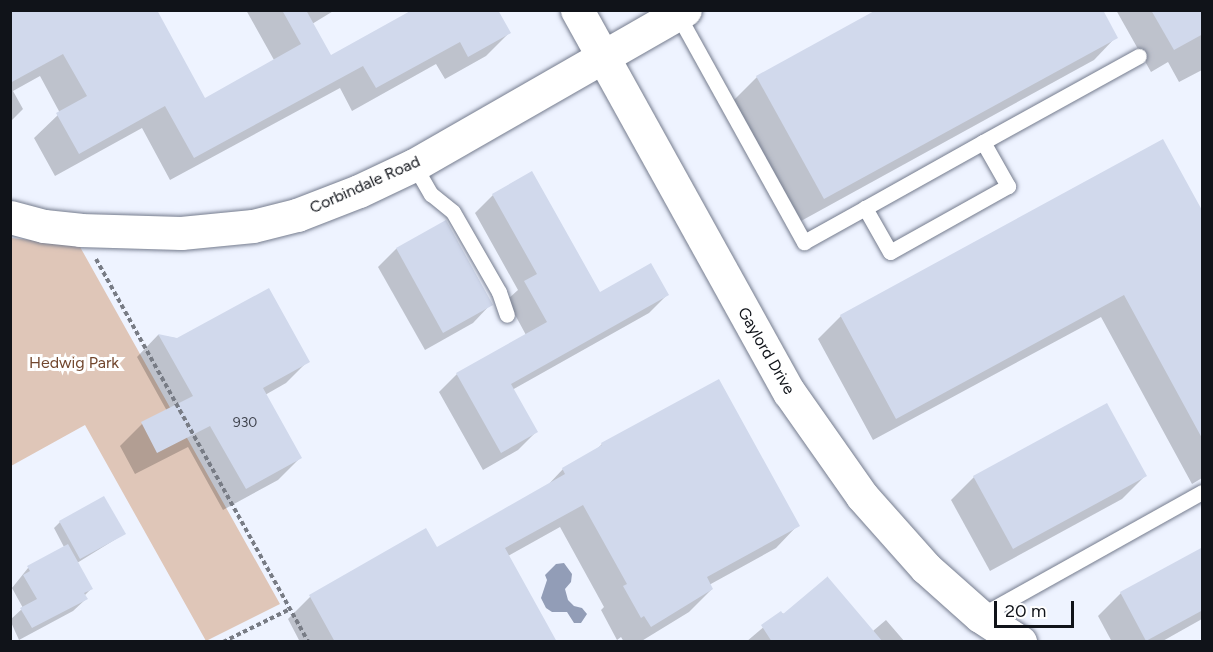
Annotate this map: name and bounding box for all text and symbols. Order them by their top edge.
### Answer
street label: Corbindale Road [307,152,423,218]
street label: Gaylord Drive [733,304,799,398]
park label: Hedwig Park [29,353,119,373]
house number: 930 [233,415,257,431]
scale bar [997,589,1076,627]
text: 20 m [1005,600,1046,622]

